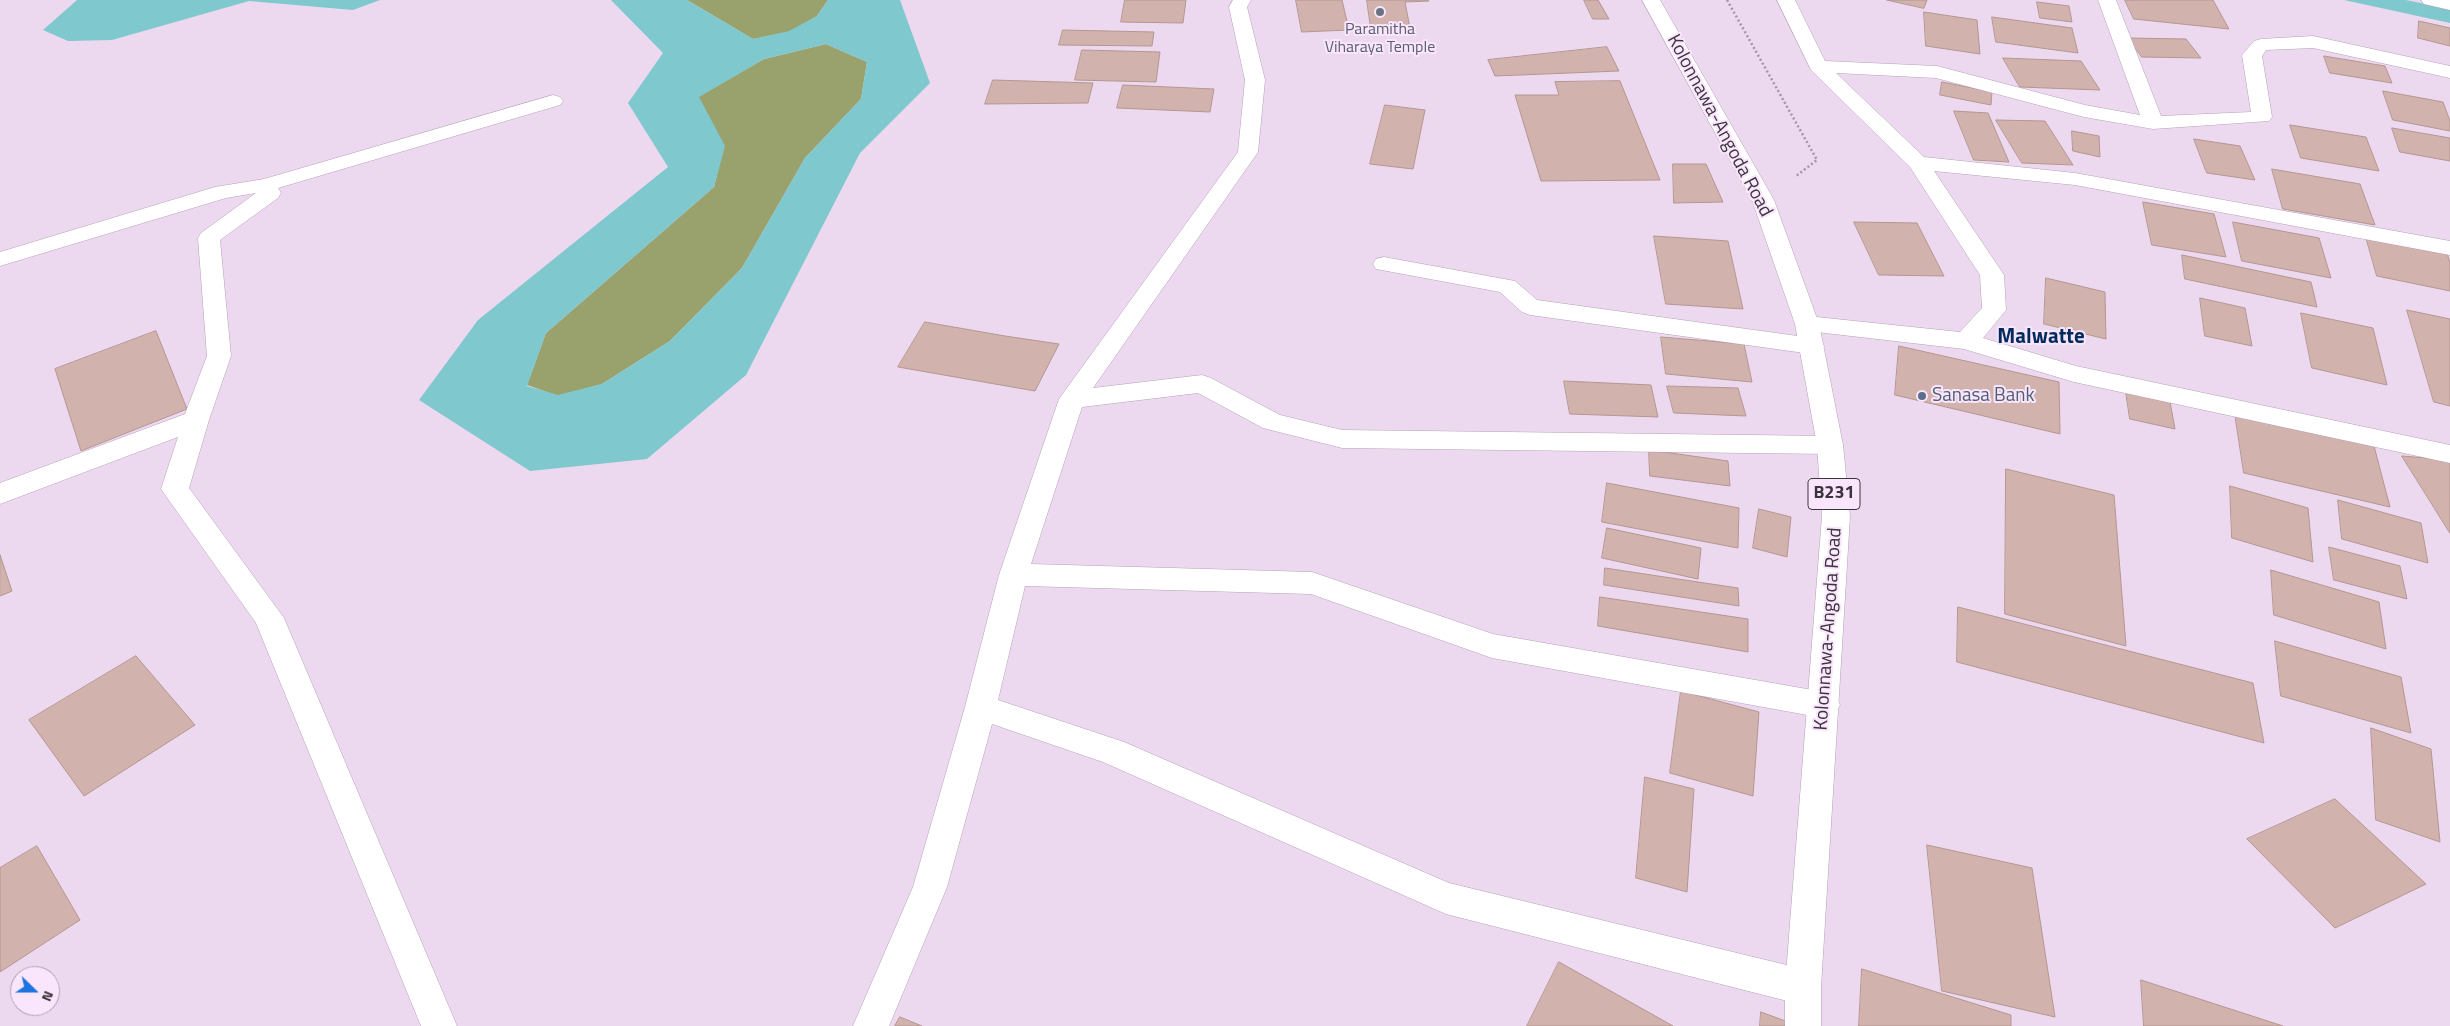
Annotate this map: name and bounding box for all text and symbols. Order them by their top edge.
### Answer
marker: Paramitha Viharaya Temple [1374,6,1386,18]
place label: Paramitha Viharaya Temple [1325,20,1435,58]
street label: Kolonnawa-Angoda Road [1661,31,1777,221]
district label: Malwatte [1997,325,2085,351]
place label: Sanasa Bank [1932,385,2035,407]
marker: Sanasa Bank [1916,390,1928,402]
road number: B231 [1808,478,1860,509]
street label: Kolonnawa-Angoda Road [1811,527,1847,731]
north arrow [10,966,60,1016]
text: N [37,988,60,1005]

